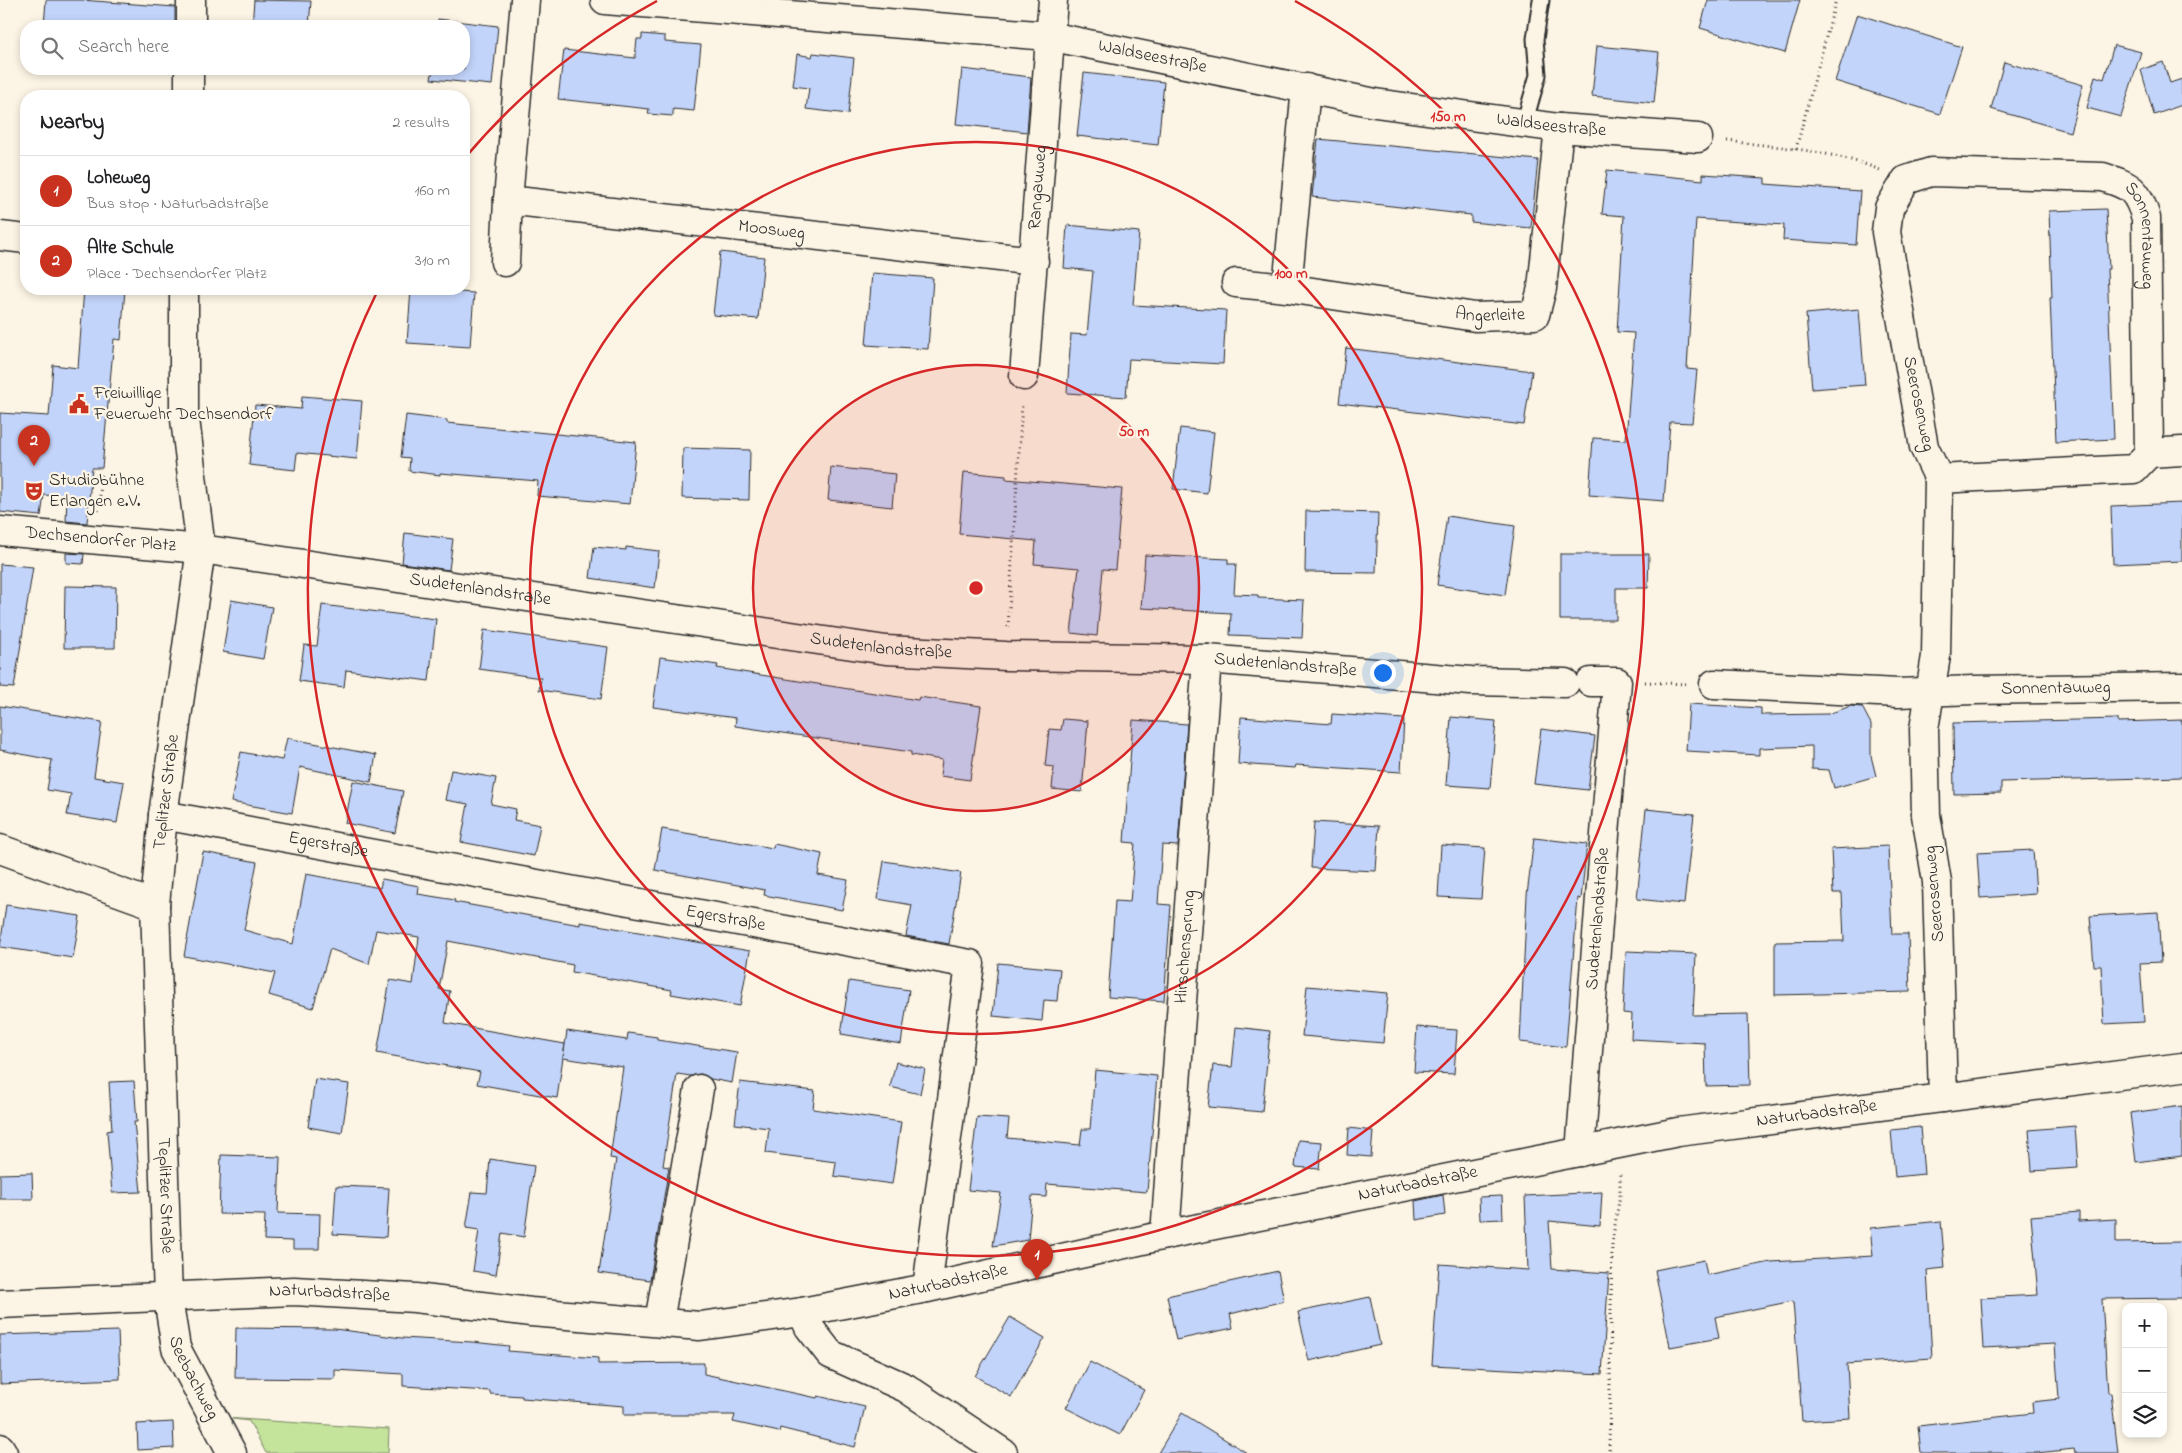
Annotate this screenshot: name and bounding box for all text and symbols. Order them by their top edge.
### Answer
search box [20,20,470,75]
street label: Waldseestraße [1096,33,1210,81]
icon: search [38,34,66,62]
text: Search here [78,34,169,61]
text: 150 m [1430,106,1466,128]
street label: Waldseestraße [1495,107,1608,144]
text: Nearby [40,108,104,138]
text: 2 results [392,111,450,135]
street label: Rangauweg [1022,144,1056,231]
text: Loheweg [87,165,150,192]
street label: Sonnentauweg [2118,176,2160,290]
text: 1 [53,179,59,203]
text: 160 m [415,179,450,203]
text: Bus stop · Naturbadstraße [87,192,269,216]
street label: Moosweg [737,214,806,248]
text: Alte Schule [87,235,174,262]
text: 2 [52,249,60,273]
text: 310 m [415,249,450,273]
text: Place · Dechsendorfer Platz [87,262,267,286]
text: 100 m [1274,263,1308,285]
street label: Angerleite [1453,301,1526,331]
street label: Seerosenweg [1894,354,1941,454]
place label: Freiwillige Feuerwehr Dechsendorf [93,381,274,428]
public building icon: Freiwillige Feuerwehr Dechsendorf [68,393,90,415]
text: 50 m [1119,421,1150,443]
pin: 2 [18,425,50,466]
place label: Studiobühne Erlangen e.V. [49,468,145,516]
theatre icon: Studiobühne Erlangen e.V. [23,480,45,502]
street label: Dechsendorfer Platz [23,520,178,560]
street label: Sudetenlandstraße [408,567,554,614]
centre of rings [967,579,985,597]
street label: Sudetenlandstraße [808,626,954,666]
street label: Sudetenlandstraße [1213,647,1359,684]
your location [1370,660,1396,686]
street label: Sonnentauweg [2001,675,2111,703]
street label: Teplitzer Straße [147,732,187,851]
street label: Egerstraße [286,825,371,866]
street label: Seerosenweg [1918,845,1953,943]
street label: Sudetenlandstraße [1580,846,1617,991]
street label: Hirschensprung [1169,889,1204,1004]
street label: Egerstraße [683,899,768,939]
street label: Naturbadstraße [1755,1093,1879,1135]
street label: Teplitzer Straße [150,1137,180,1255]
street label: Naturbadstraße [1356,1159,1481,1209]
pin: 1 [1021,1239,1053,1280]
street label: Naturbadstraße [886,1257,1011,1308]
street label: Naturbadstraße [269,1278,392,1310]
map controls [2122,1303,2167,1438]
button: + [2122,1303,2167,1348]
street label: Seebachweg [161,1334,225,1425]
button: − [2122,1348,2167,1393]
button: layers [2122,1393,2167,1438]

